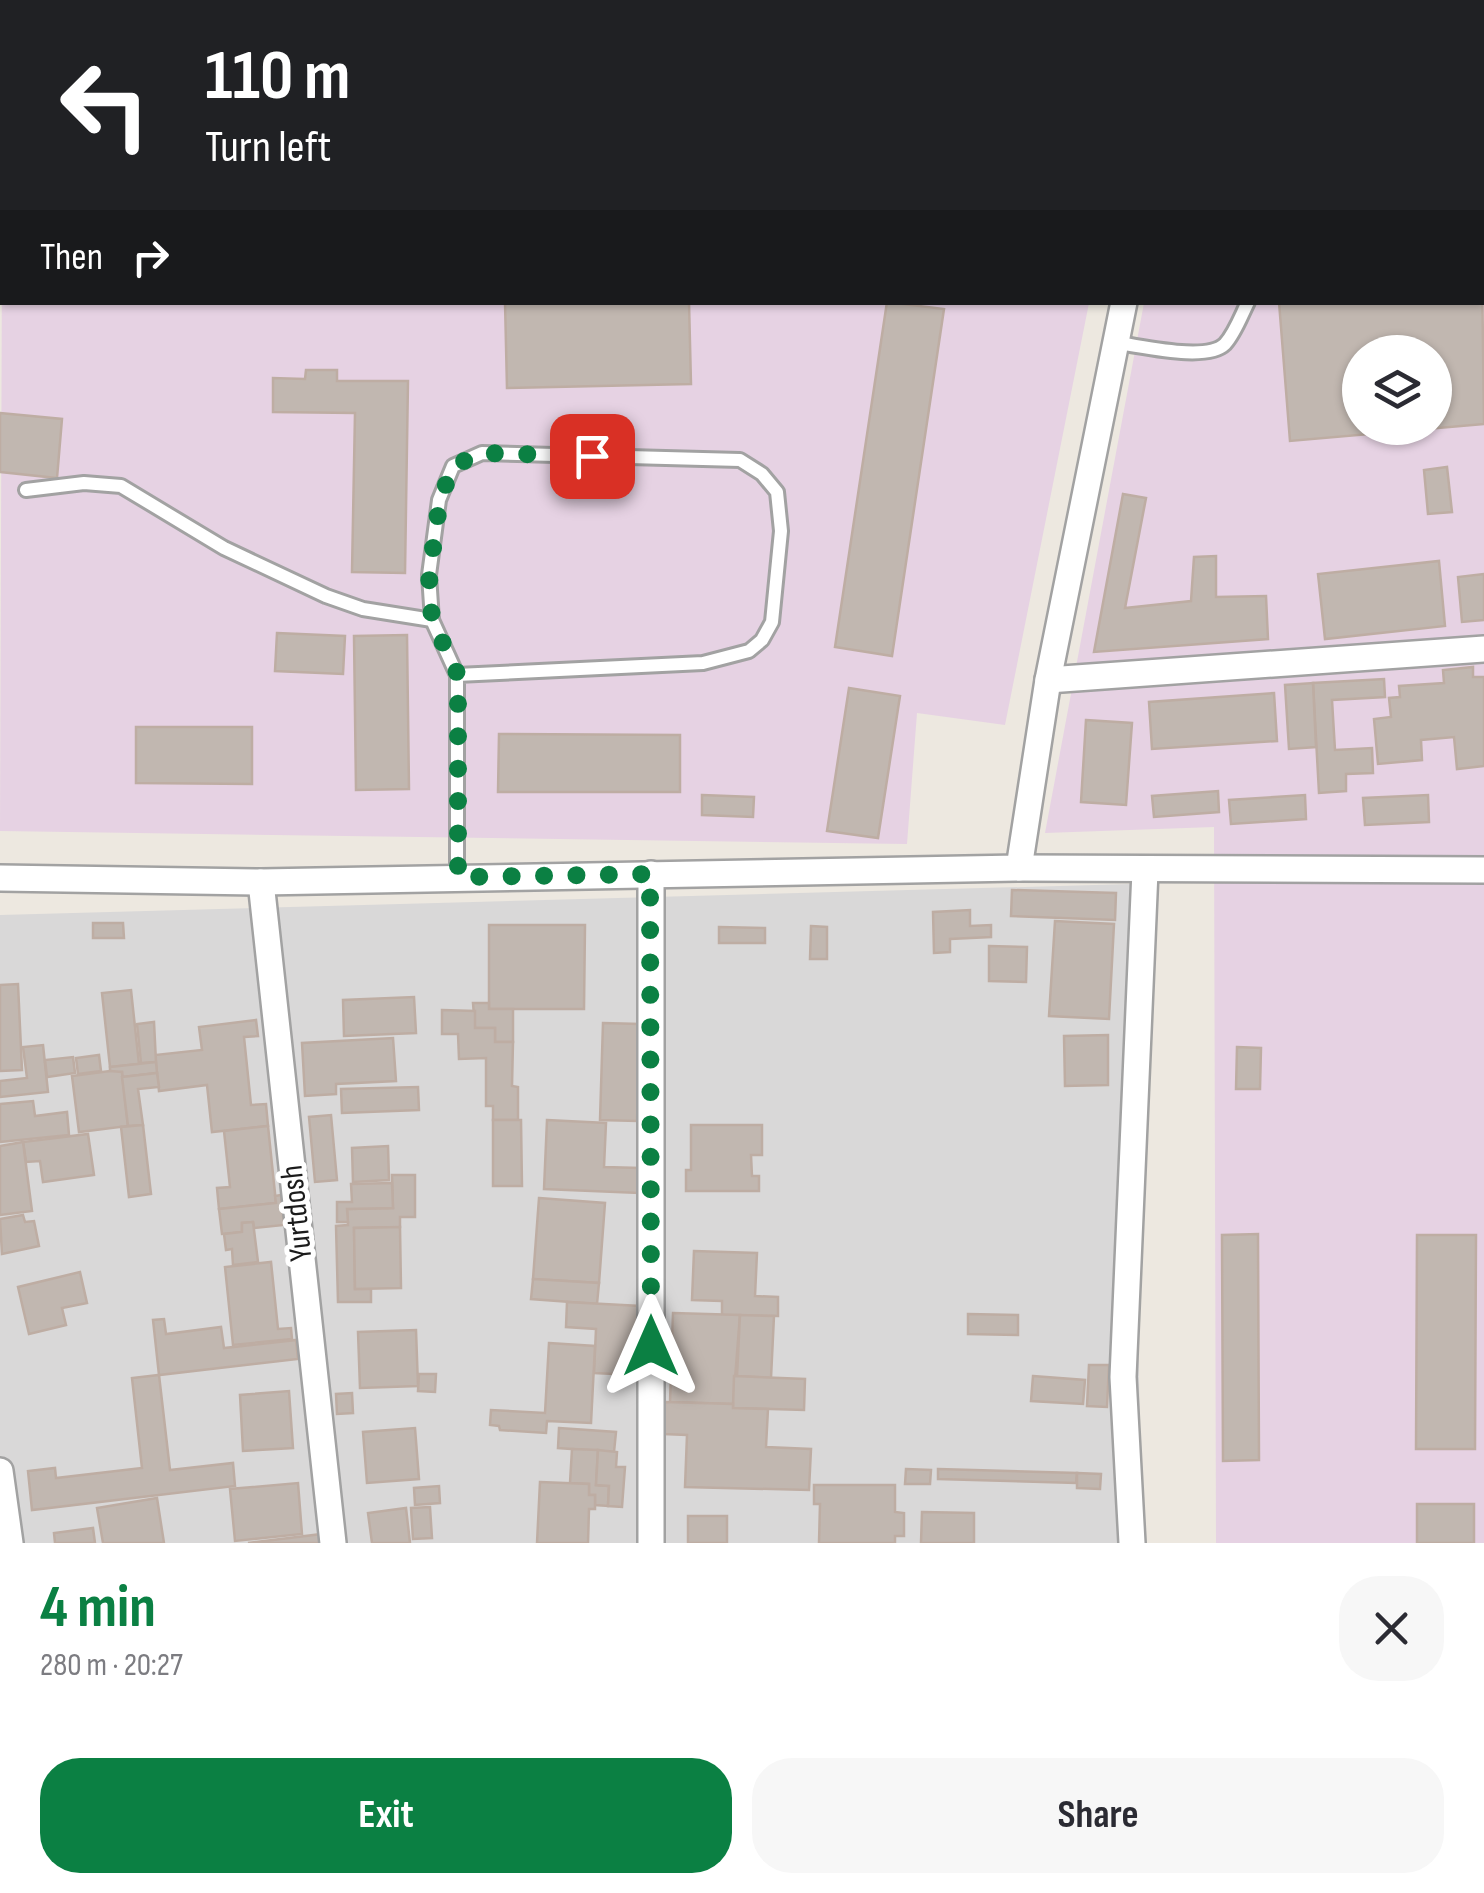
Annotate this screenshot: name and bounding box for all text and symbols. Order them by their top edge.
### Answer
text: 110 m [205,35,351,119]
icon: left [40,40,170,170]
text: Turn left [205,120,331,175]
icon: right [123,230,178,285]
text: Then [40,235,103,280]
map controls [1342,335,1452,445]
button: layers [1342,335,1452,445]
pin [550,414,635,499]
icon: arrive [565,429,620,484]
street label: Yurtdosh [273,1163,321,1263]
position arrow [599,1294,703,1398]
text: 4 min [40,1572,156,1644]
button: close [1339,1576,1444,1681]
text: 280 m · 20:27 [40,1646,183,1685]
button: Exit [40,1758,732,1873]
button: Share [752,1758,1444,1873]

